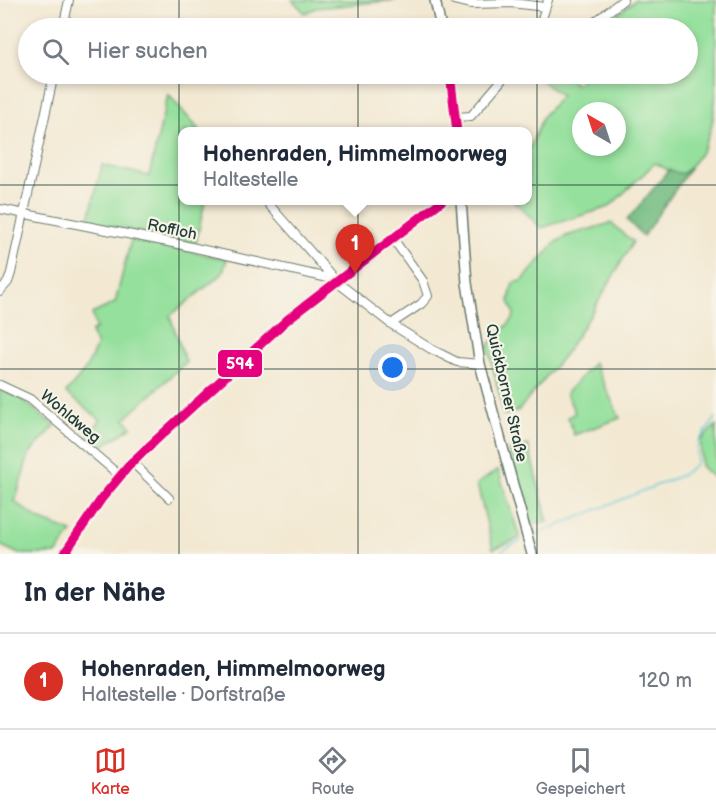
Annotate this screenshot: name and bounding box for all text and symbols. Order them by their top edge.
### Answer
search box [18,18,698,84]
icon: search [39,35,72,68]
text: Hier suchen [87,38,208,65]
north arrow [572,102,626,156]
popup [178,127,532,205]
text: Hohenraden, Himmelmoorweg [203,141,507,168]
text: Haltestelle [203,168,298,192]
street label: Roffloh [145,215,199,245]
pin: 1 [336,224,374,274]
street label: Quickborner Straße [481,322,531,464]
line badge: 594 [217,349,263,378]
your location [378,353,407,382]
text: 594 [226,355,255,374]
street label: Wohldweg [36,386,104,448]
text: In der Nähe [24,578,166,609]
text: Hohenraden, Himmelmoorweg [81,656,386,683]
text: 1 [39,669,48,693]
text: 120 m [639,669,692,693]
text: Haltestelle · Dorfstraße [81,683,286,707]
tab: Karte [91,744,130,799]
tab: Route [311,744,354,799]
tab: Gespeichert [536,744,625,799]

